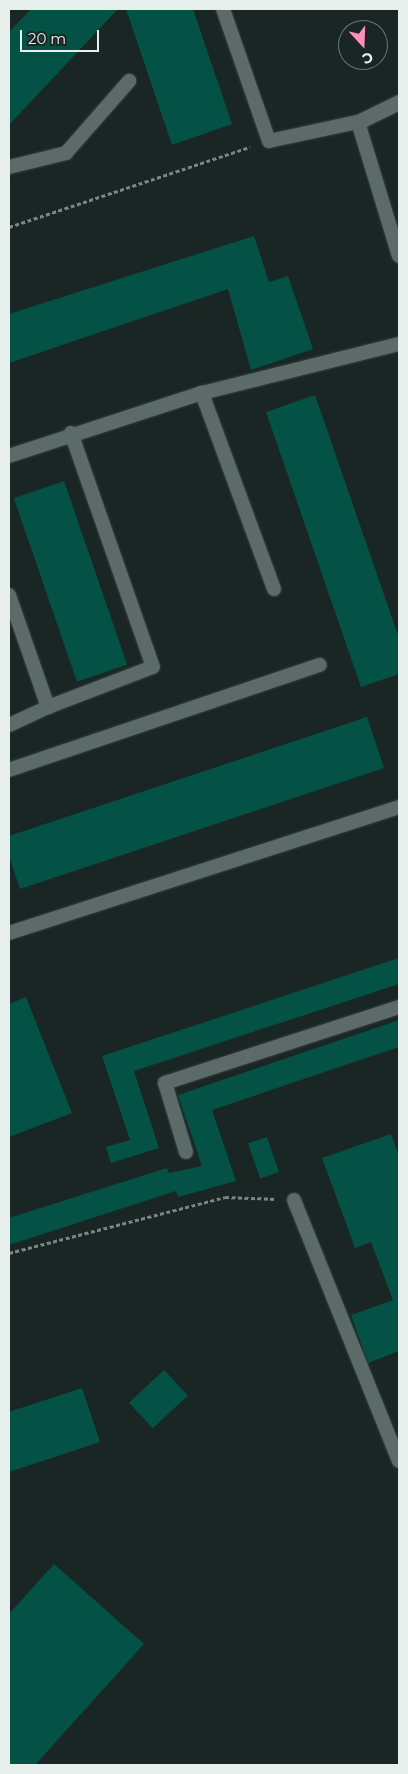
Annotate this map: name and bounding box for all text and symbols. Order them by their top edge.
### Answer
scale bar [22,20,101,52]
north arrow [338,20,388,70]
text: 20 m [28,29,66,48]
text: С [360,48,376,68]

